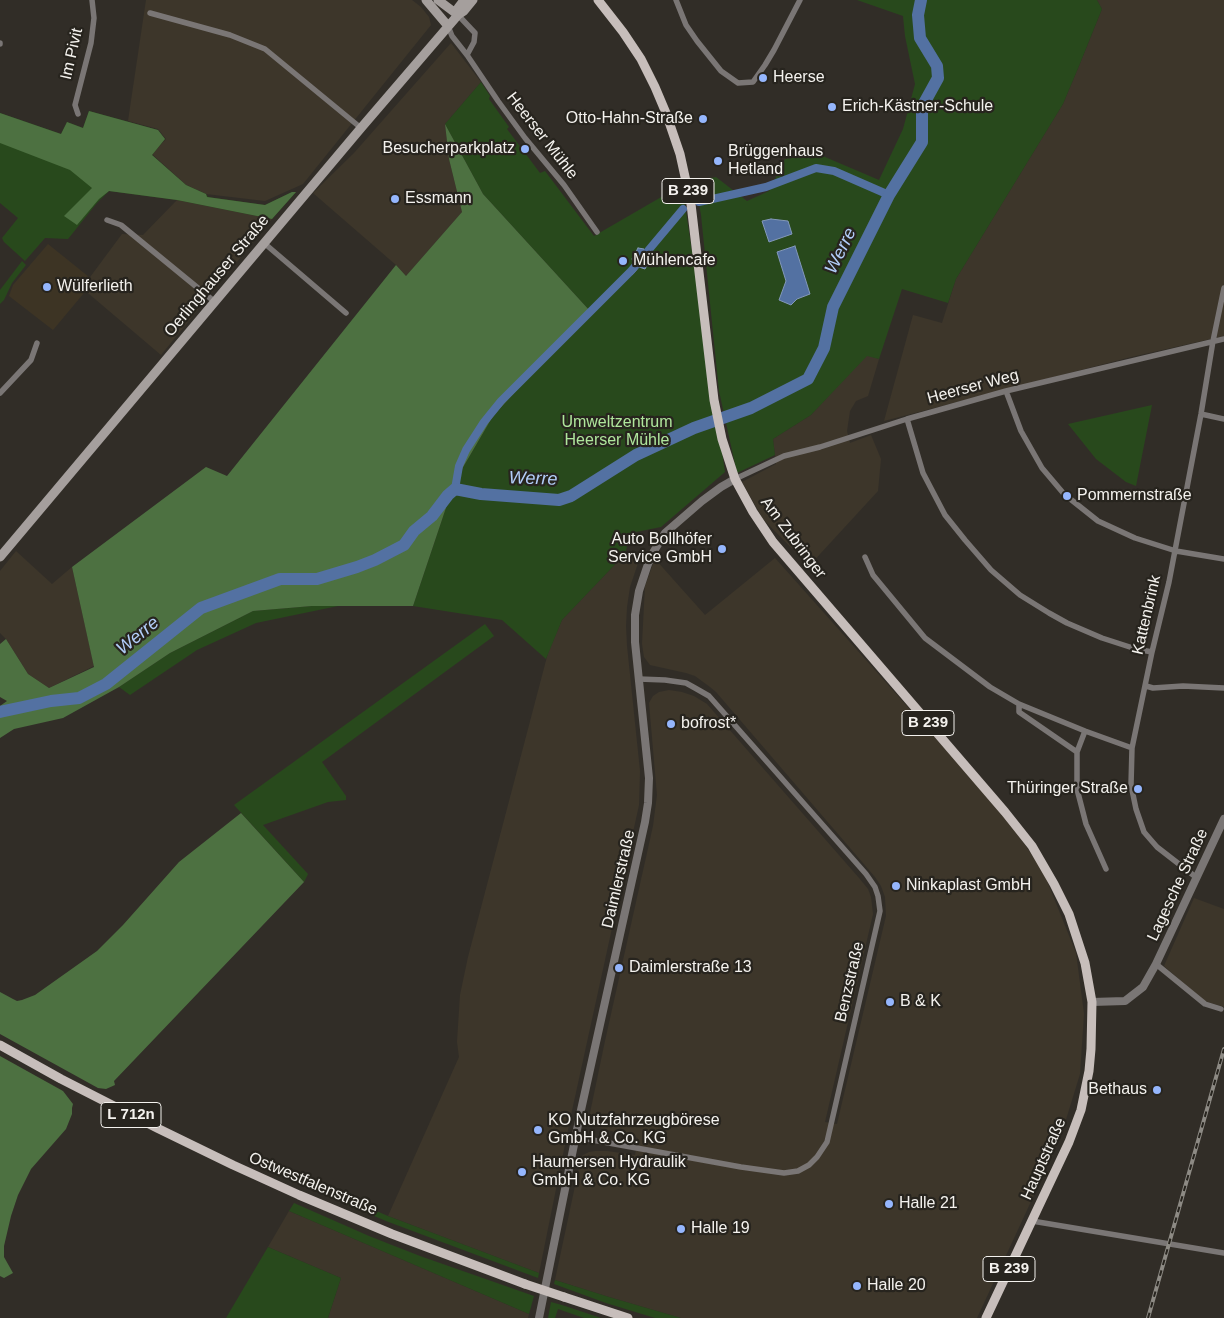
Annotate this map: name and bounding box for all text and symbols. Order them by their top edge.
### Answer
street label: Im Pivit [57,26,87,82]
place label: Heerse [773,68,825,88]
marker: Heerse [757,72,769,84]
street label: Heerser Mühle [502,89,582,183]
place label: Erich-Kästner-Schule [842,97,993,117]
marker: Erich-Kästner-Schule [826,101,838,113]
place label: Otto-Hahn-Straße [566,109,693,129]
marker: Otto-Hahn-Straße [697,113,709,125]
place label: Besucherparkplatz [382,139,515,159]
place label: Brüggenhaus Hetland [728,142,823,180]
marker: Besucherparkplatz [519,143,531,155]
marker: Brüggenhaus Hetland [712,155,724,167]
road number: B 239 [662,178,714,204]
place label: Essmann [405,189,472,209]
marker: Essmann [389,193,401,205]
street label: Oerlinghauser Straße [160,211,274,341]
water label: Werre [821,224,861,278]
place label: Mühlencafe [633,251,716,271]
marker: Mühlencafe [617,255,629,267]
place label: Wülferlieth [57,277,133,297]
marker: Wülferlieth [41,281,53,293]
street label: Heerser Weg [925,366,1021,408]
park label: Umweltzentrum Heerser Mühle [561,413,673,451]
water label: Werre [508,467,558,491]
place label: Pommernstraße [1077,486,1192,506]
marker: Pommernstraße [1061,490,1073,502]
street label: Am Zubringer [756,494,830,582]
place label: Auto Bollhöfer Service GmbH [608,530,712,568]
marker: Auto Bollhöfer Service GmbH [716,543,728,555]
street label: Kattenbrink [1129,573,1165,657]
water label: Werre [112,612,164,660]
road number: B 239 [902,710,954,736]
place label: bofrost* [681,714,736,734]
marker: bofrost* [665,718,677,730]
place label: Thüringer Straße [1007,779,1128,799]
marker: Thüringer Straße [1132,783,1144,795]
street label: Lagesche Straße [1144,826,1212,944]
street label: Daimlerstraße [598,828,640,930]
place label: Ninkaplast GmbH [906,876,1031,896]
marker: Ninkaplast GmbH [890,880,902,892]
street label: Benzstraße [831,940,869,1024]
place label: Daimlerstraße 13 [629,958,752,978]
marker: Daimlerstraße 13 [613,962,625,974]
place label: B & K [900,992,941,1012]
marker: B & K [884,996,896,1008]
place label: Bethaus [1088,1080,1147,1100]
marker: Bethaus [1151,1084,1163,1096]
road number: L 712n [101,1102,161,1128]
place label: KO Nutzfahrzeugbörese GmbH & Co. KG [548,1111,720,1149]
street label: Hauptstraße [1017,1115,1071,1203]
marker: KO Nutzfahrzeugbörese GmbH & Co. KG [532,1124,544,1136]
street label: Ostwestfalenstraße [246,1148,380,1220]
place label: Haumersen Hydraulik GmbH & Co. KG [532,1153,686,1191]
marker: Haumersen Hydraulik GmbH & Co. KG [516,1166,528,1178]
place label: Halle 21 [899,1194,958,1214]
marker: Halle 21 [883,1198,895,1210]
place label: Halle 19 [691,1219,750,1239]
marker: Halle 19 [675,1223,687,1235]
road number: B 239 [983,1256,1035,1282]
place label: Halle 20 [867,1276,926,1296]
marker: Halle 20 [851,1280,863,1292]

